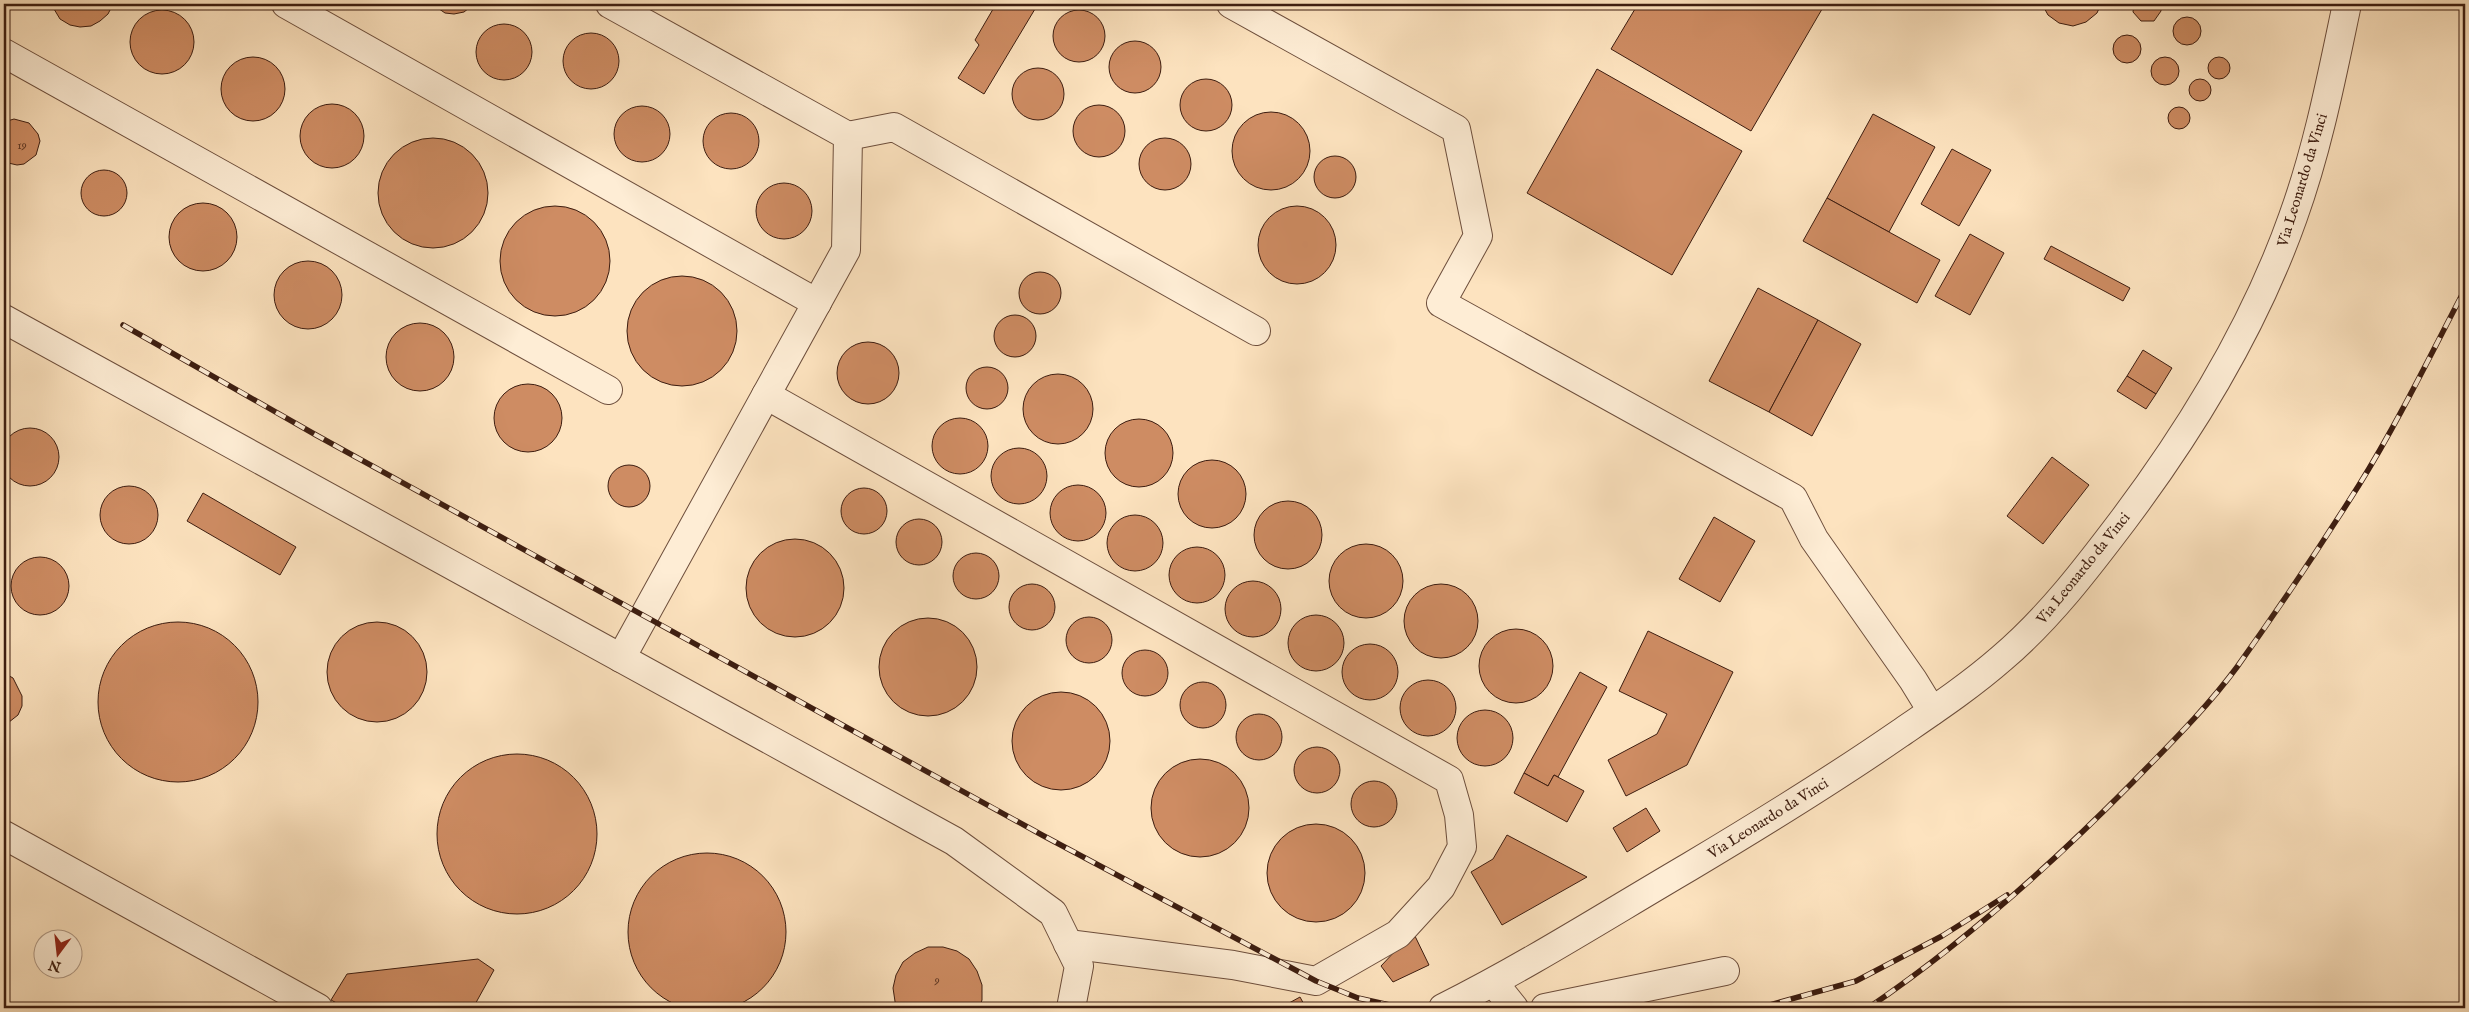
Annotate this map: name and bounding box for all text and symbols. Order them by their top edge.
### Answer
street label: Via Leonardo da Vinci [2273,111,2332,250]
house number: 19 [17,138,27,153]
street label: Via Leonardo da Vinci [2032,508,2134,629]
street label: Via Leonardo da Vinci [1704,774,1832,864]
north arrow [32,930,82,980]
text: N [47,955,64,976]
house number: 9 [933,973,940,988]

